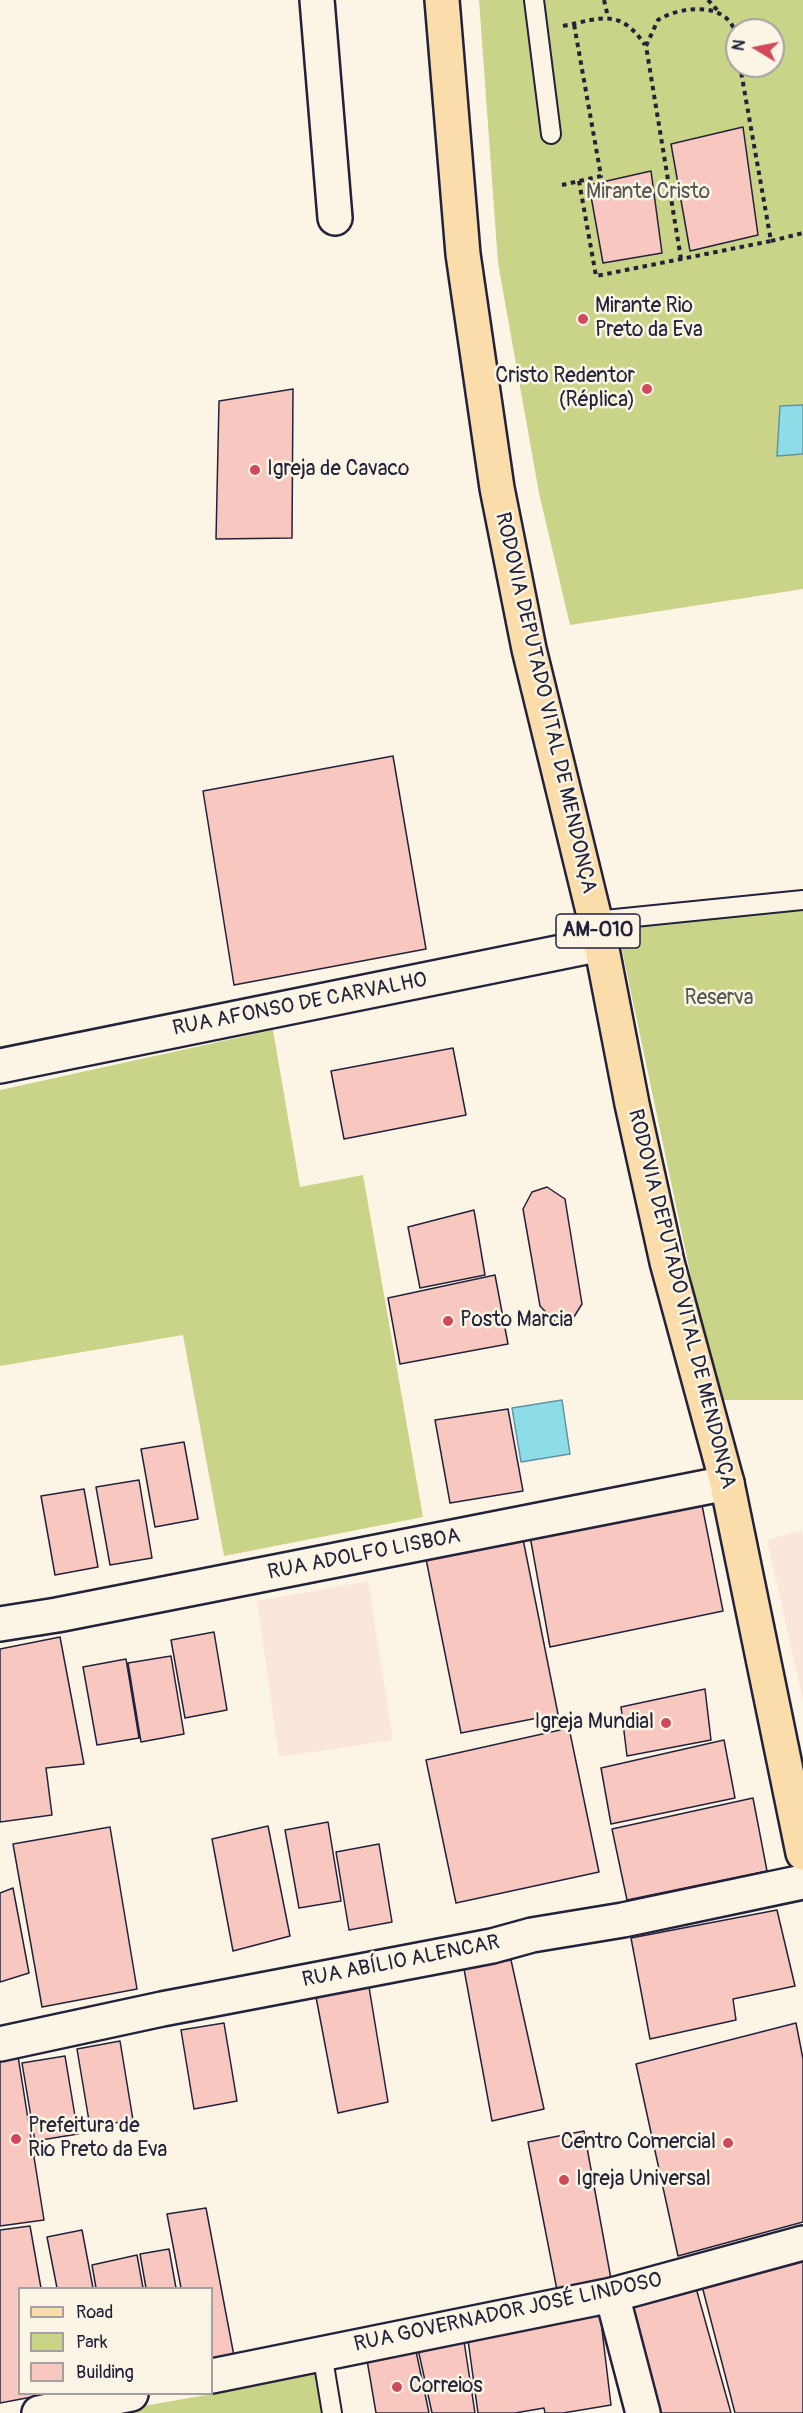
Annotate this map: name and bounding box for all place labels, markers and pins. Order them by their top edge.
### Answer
place label: Mirante Rio Preto da Eva [595,294,703,344]
marker: Mirante Rio Preto da Eva [576,312,590,326]
place label: Cristo Redentor (Réplica) [495,364,635,414]
marker: Cristo Redentor (Réplica) [640,382,654,396]
place label: Igreja de Cavaco [267,457,409,483]
marker: Igreja de Cavaco [248,463,262,477]
place label: Posto Marcia [460,1308,573,1334]
marker: Posto Marcia [441,1314,455,1328]
place label: Igreja Mundial [535,1710,654,1736]
marker: Igreja Mundial [659,1716,673,1730]
place label: Prefeitura de Rio Preto da Eva [28,2114,167,2164]
place label: Centro Comercial [561,2130,716,2156]
marker: Prefeitura de Rio Preto da Eva [9,2132,23,2146]
marker: Centro Comercial [721,2136,735,2150]
place label: Igreja Universal [576,2167,711,2193]
marker: Igreja Universal [557,2173,571,2187]
place label: Correios [409,2374,483,2400]
marker: Correios [390,2380,404,2394]

